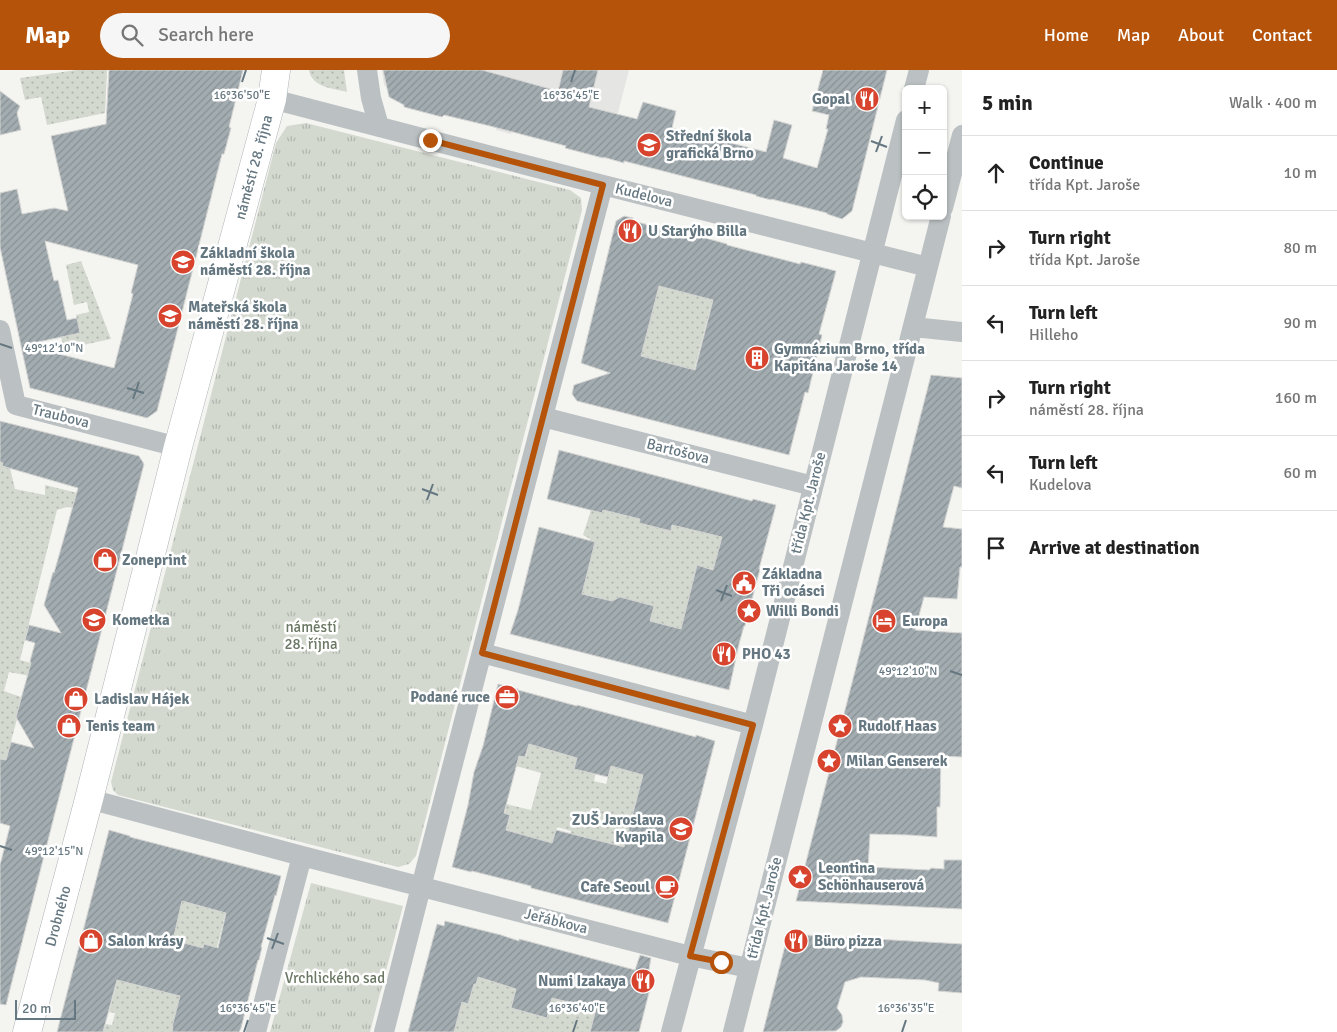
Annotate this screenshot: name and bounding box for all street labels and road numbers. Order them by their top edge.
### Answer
street label: náměstí 28. října [231,113,276,222]
street label: Kudelova [613,179,675,211]
street label: Traubova [31,400,91,432]
street label: Bartošova [645,435,711,467]
street label: třída Kpt. Jaroše [787,450,829,556]
street label: třída Kpt. Jaroše [743,855,785,961]
street label: Drobného [41,883,75,949]
street label: Jeřábkova [523,904,589,938]

